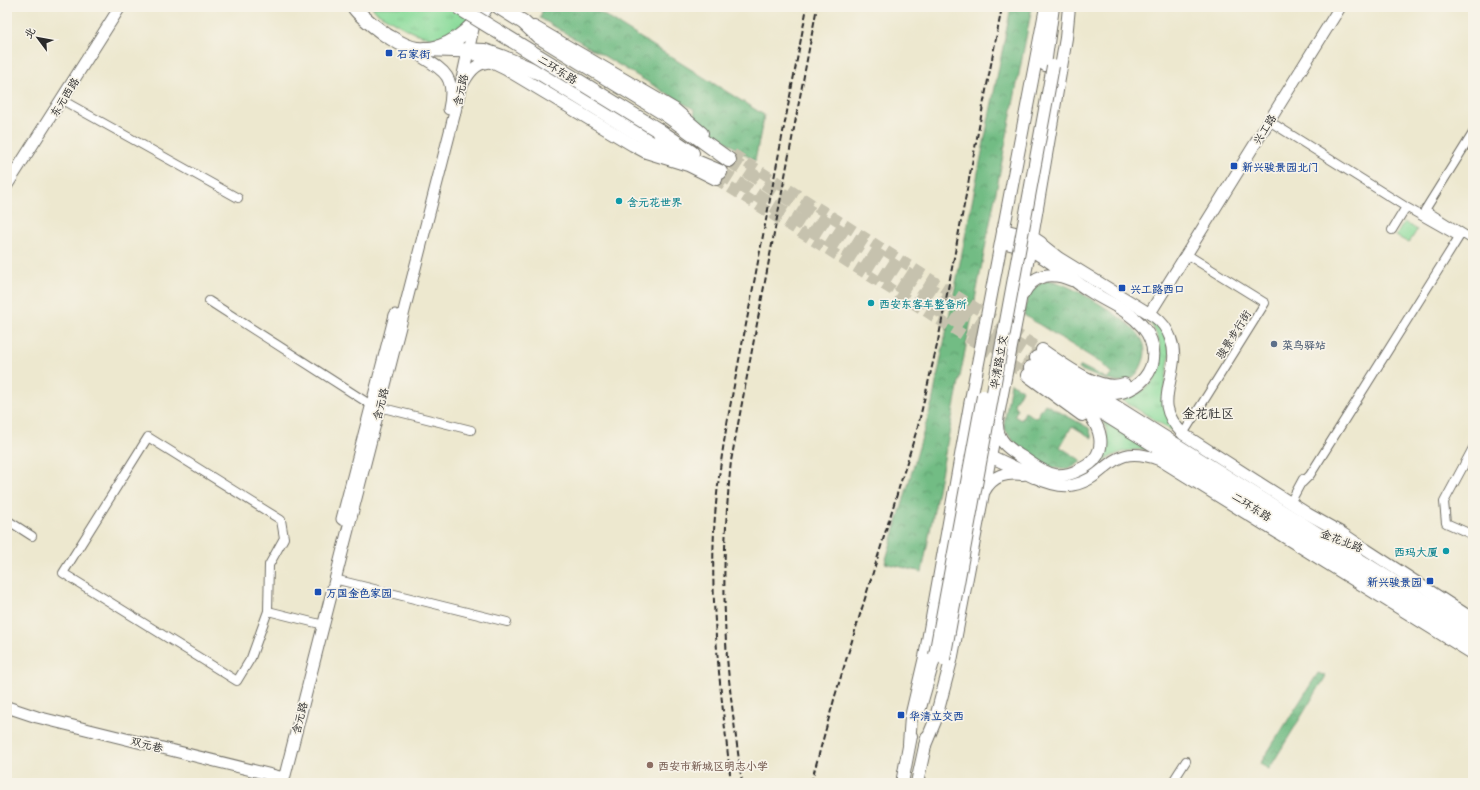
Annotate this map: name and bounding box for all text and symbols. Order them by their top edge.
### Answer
north arrow [18,18,58,58]
text: 北 [20,24,38,41]
place label: 石家街 [397,46,431,61]
marker: 石家街 [384,48,394,58]
street label: 二环东路 [535,51,581,87]
street label: 含元路 [449,72,471,108]
street label: 东元西路 [46,74,82,120]
street label: 兴工路 [1249,111,1279,147]
place label: 新兴骏景园北门 [1242,159,1319,174]
marker: 新兴骏景园北门 [1229,161,1239,171]
place label: 含元花世界 [627,194,682,209]
marker: 含元花世界 [614,196,624,206]
place label: 兴工路西口 [1130,281,1185,296]
marker: 兴工路西口 [1117,283,1127,293]
place label: 西安东客车整备所 [879,296,967,311]
marker: 西安东客车整备所 [866,298,876,308]
street label: 骏景步行街 [1212,306,1254,361]
street label: 华清路立交 [986,334,1010,390]
place label: 菜鸟驿站 [1282,337,1326,352]
marker: 菜鸟驿站 [1269,339,1279,349]
street label: 含元路 [369,386,391,422]
district label: 金花社区 [1182,404,1234,421]
street label: 二环东路 [1229,488,1275,524]
street label: 金花北路 [1319,525,1365,555]
place label: 西玛大厦 [1394,544,1438,559]
marker: 西玛大厦 [1441,546,1451,556]
place label: 新兴骏景园 [1367,574,1422,589]
marker: 新兴骏景园 [1425,576,1435,586]
place label: 万国金色家园 [326,585,392,600]
marker: 万国金色家园 [313,587,323,597]
street label: 含元路 [288,700,310,736]
place label: 华清立交西 [909,708,964,723]
marker: 华清立交西 [896,710,906,720]
street label: 双元巷 [129,733,165,755]
place label: 西安市新城区明志小学 [658,758,768,773]
marker: 西安市新城区明志小学 [645,760,655,770]

